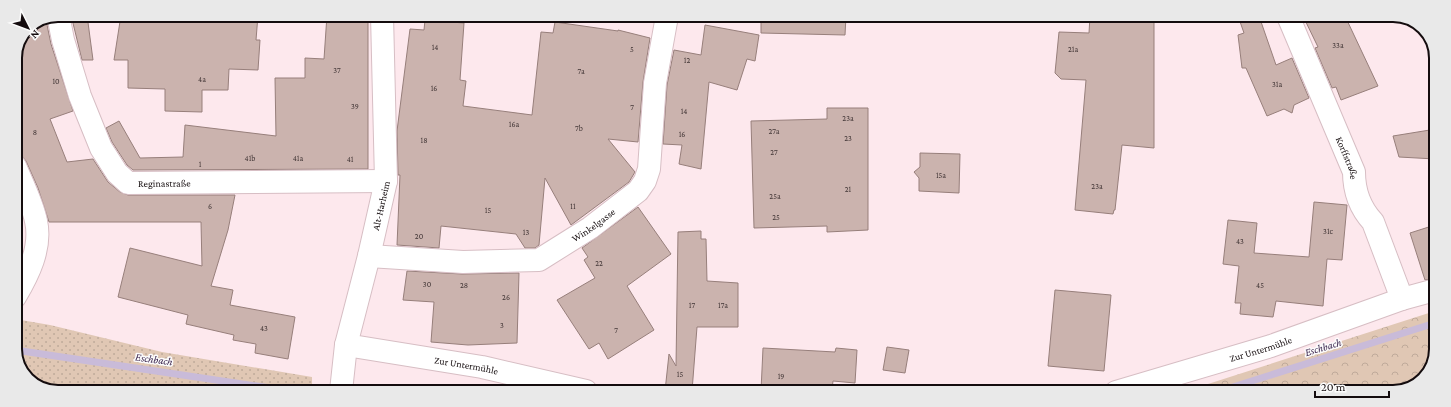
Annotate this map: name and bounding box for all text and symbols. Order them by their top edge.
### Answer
north arrow [8,8,48,48]
text: N [28,28,42,42]
house number: 33a [1332,41,1344,50]
house number: 14 [432,43,438,52]
house number: 5 [630,45,634,54]
house number: 21a [1068,45,1078,54]
house number: 12 [684,56,690,65]
house number: 37 [333,66,341,75]
house number: 7a [577,67,585,76]
house number: 4a [198,75,206,84]
house number: 10 [52,77,60,86]
house number: 31a [1272,80,1282,89]
house number: 16 [431,84,437,93]
house number: 39 [351,102,359,111]
house number: 7 [630,103,634,112]
house number: 14 [681,107,687,116]
house number: 23a [842,114,854,123]
house number: 16a [509,120,520,129]
house number: 7b [575,124,583,133]
house number: 27a [769,127,780,136]
house number: 8 [33,128,37,137]
house number: 16 [679,130,685,139]
house number: 23 [844,134,852,143]
street label: Korffstraße [1334,135,1360,180]
house number: 18 [421,136,427,145]
house number: 27 [770,148,778,157]
house number: 41b [245,154,255,163]
house number: 41a [293,154,304,163]
house number: 41 [347,155,354,164]
house number: 1 [199,160,202,169]
house number: 15a [936,171,946,180]
street label: Reginastraße [138,177,191,188]
street label: Alt-Harheim [370,180,391,231]
house number: 23a [1091,182,1103,191]
house number: 21 [845,185,852,194]
house number: 25a [769,192,781,201]
house number: 6 [208,202,212,211]
house number: 11 [570,202,576,211]
street label: Winkelgasse [570,205,617,244]
house number: 15 [485,206,491,215]
house number: 25 [772,213,780,222]
house number: 31c [1323,227,1334,236]
house number: 13 [523,228,529,237]
house number: 20 [415,232,424,241]
house number: 43 [1236,237,1244,246]
house number: 22 [595,259,603,268]
house number: 30 [423,280,432,289]
house number: 28 [460,281,468,290]
house number: 45 [1256,281,1264,290]
house number: 26 [502,293,510,302]
house number: 17 [689,301,695,310]
house number: 17a [718,301,728,310]
house number: 3 [500,321,504,330]
house number: 43 [260,324,268,333]
house number: 7 [614,326,618,335]
street label: Zur Untermühle [1228,333,1294,364]
water label: Eschbach [1303,336,1343,358]
water label: Eschbach [135,350,173,368]
street label: Zur Untermühle [434,354,500,376]
house number: 15 [677,370,683,379]
house number: 19 [778,372,784,381]
scale bar [1315,373,1389,399]
text: 20 m [1321,380,1346,394]

